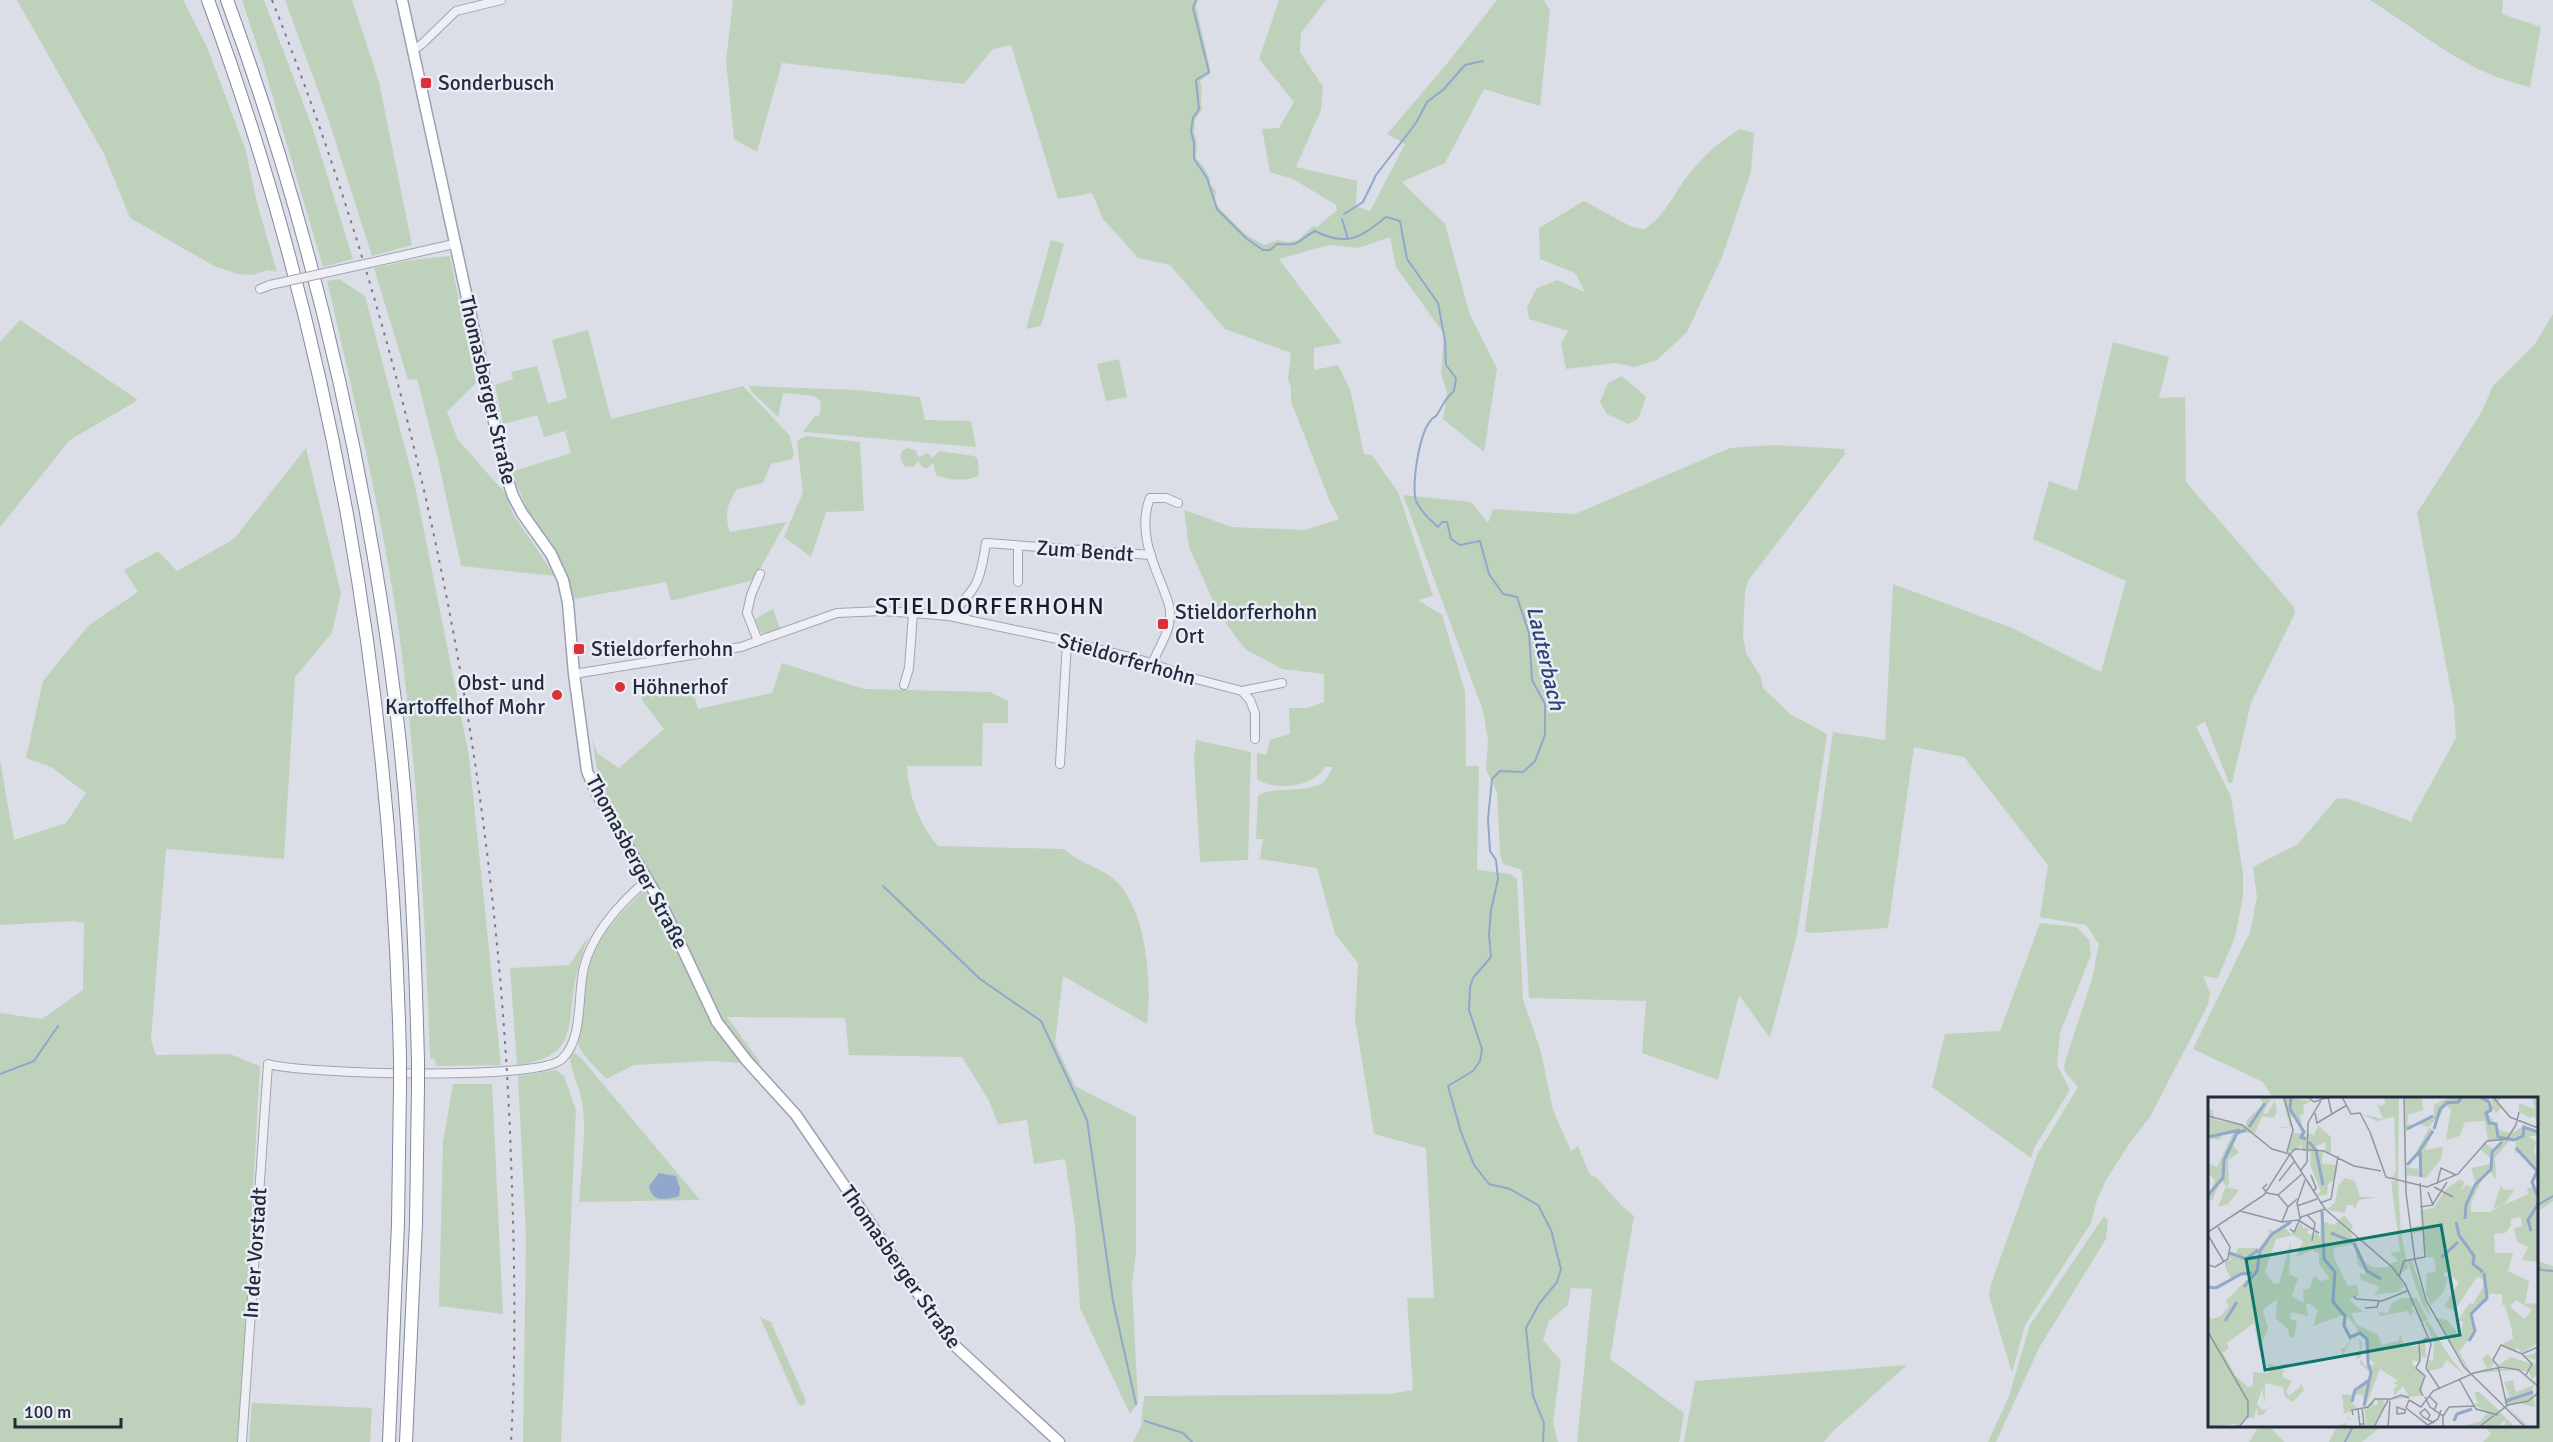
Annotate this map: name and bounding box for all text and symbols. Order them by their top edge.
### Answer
place label: Sonderbusch [438,70,555,96]
marker: Sonderbusch [419,76,433,90]
street label: Thomasberger Straße [454,293,522,487]
street label: Zum Bendt [1036,535,1134,567]
district label: STIELDORFERHOHN [875,591,1105,621]
place label: Stieldorferhohn Ort [1175,599,1317,649]
water label: Lauterbach [1521,603,1571,714]
marker: Stieldorferhohn Ort [1156,617,1170,631]
street label: Stieldorferhohn [1055,627,1199,691]
place label: Stieldorferhohn [591,636,733,662]
marker: Stieldorferhohn [572,642,586,656]
place label: Obst- und Kartoffelhof Mohr [385,670,545,720]
place label: Höhnerhof [632,674,728,700]
marker: Höhnerhof [613,680,627,694]
marker: Obst- und Kartoffelhof Mohr [550,688,564,702]
street label: Thomasberger Straße [580,771,694,953]
inset map [2208,1097,2538,1427]
street label: Thomasberger Straße [835,1180,967,1354]
street label: In der Vorstadt [237,1187,273,1319]
scale bar [15,1391,122,1429]
text: 100 m [24,1401,71,1423]

